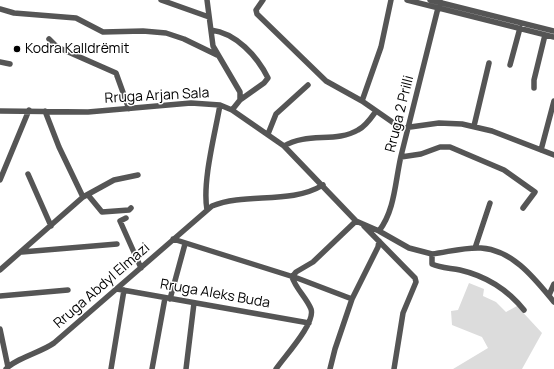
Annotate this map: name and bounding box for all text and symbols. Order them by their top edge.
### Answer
place label: Kodra Kalldrëmit [25,41,129,57]
marker: Kodra Kalldrëmit [12,44,22,54]
street label: Rruga 2 Prilli [382,74,418,154]
street label: Rruga Arjan Sala [104,85,210,107]
street label: Rruga Abdyl Elmazi [51,240,153,332]
street label: Rruga Aleks Buda [159,276,271,312]

